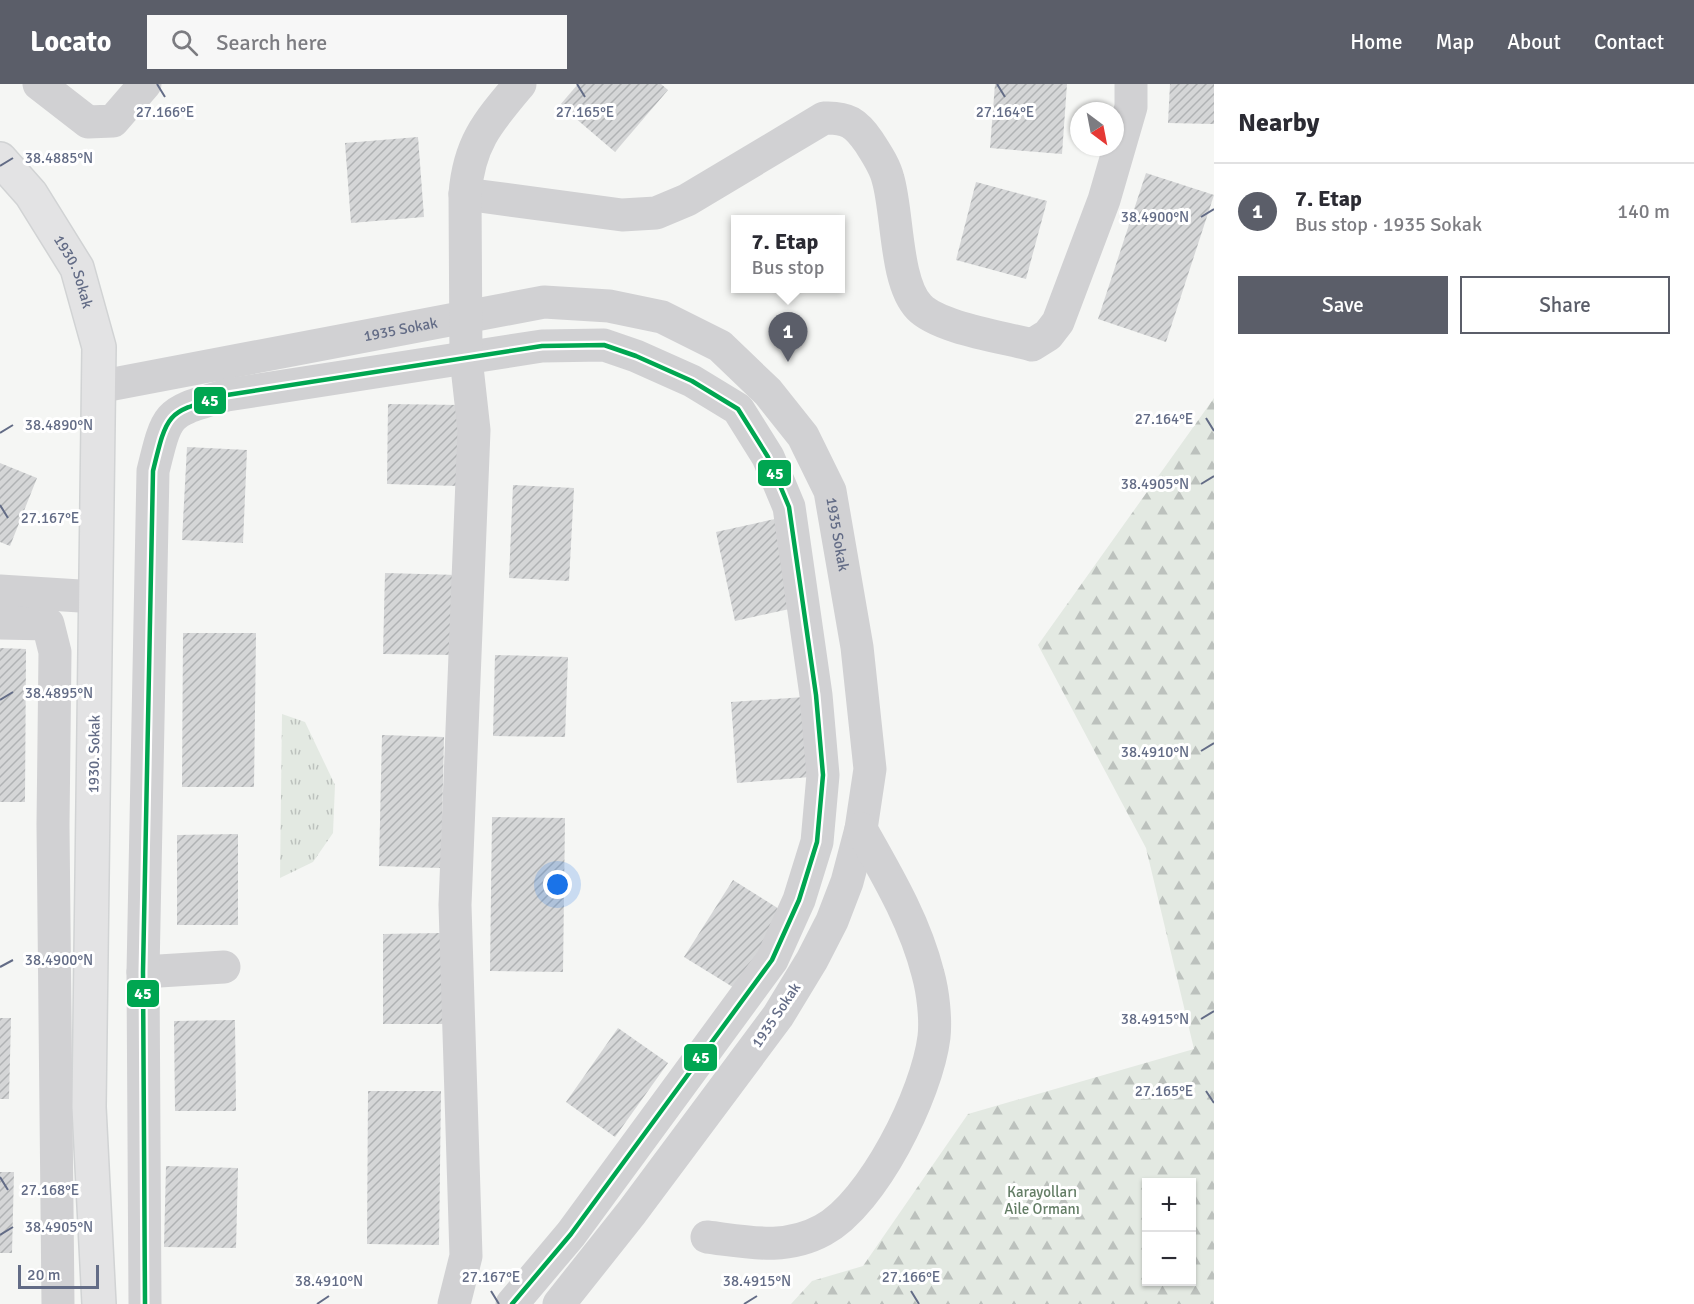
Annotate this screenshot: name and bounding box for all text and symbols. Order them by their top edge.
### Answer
search box [147,15,567,69]
text: Locato [30,25,111,59]
icon: search [168,26,201,59]
text: Search here [216,29,327,56]
text: Home [1350,29,1403,55]
text: Map [1436,29,1474,55]
text: About [1507,29,1561,55]
text: Contact [1594,29,1664,55]
north arrow [1070,102,1124,156]
text: 27.166°E [136,103,194,121]
text: 27.165°E [556,103,614,121]
text: 27.164°E [976,103,1034,121]
text: Nearby [1238,107,1319,139]
text: 38.4885°N [25,149,93,167]
text: 7. Etap [1295,185,1362,212]
text: 1 [1252,199,1263,224]
text: 140 m [1617,199,1670,224]
text: 38.4900°N [1121,208,1189,226]
text: Bus stop · 1935 Sokak [1295,212,1482,237]
popup [731,215,845,293]
text: 7. Etap [752,228,818,255]
street label: 1930. Sokak [50,232,97,311]
text: Bus stop [752,255,824,280]
button: Save [1238,276,1448,334]
button: Share [1460,276,1670,334]
pin: 1 [768,312,808,362]
street label: 1935 Sokak [362,313,439,345]
line badge: 45 [193,386,227,415]
text: 45 [201,391,219,411]
text: 27.164°E [1135,410,1193,428]
text: 38.4890°N [25,416,93,434]
line badge: 45 [757,459,792,487]
text: 45 [766,464,784,484]
text: 38.4905°N [1121,475,1189,493]
street label: 1935 Sokak [822,496,853,573]
text: 27.167°E [21,509,79,527]
text: 38.4895°N [25,684,93,702]
street label: 1930. Sokak [84,714,104,793]
text: 38.4910°N [1121,743,1189,761]
your location [543,870,572,899]
text: 38.4900°N [25,951,93,969]
line badge: 45 [126,979,160,1008]
street label: 1935 Sokak [748,979,805,1051]
text: 45 [134,984,152,1004]
text: 38.4915°N [1121,1010,1189,1028]
line badge: 45 [683,1043,718,1072]
text: 45 [692,1048,710,1068]
text: 27.165°E [1135,1082,1193,1100]
map controls [1142,1178,1196,1286]
button: + [1142,1178,1196,1232]
text: 27.168°E [21,1181,79,1199]
park label: Karayolları Aile Ormanı [1004,1183,1080,1218]
text: 38.4905°N [25,1218,93,1236]
button: − [1142,1232,1196,1286]
scale bar [18,1262,99,1290]
text: 20 m [27,1265,61,1285]
text: 27.167°E [462,1268,520,1286]
text: 27.166°E [882,1268,940,1286]
text: 38.4910°N [295,1272,363,1290]
text: 38.4915°N [723,1272,791,1290]

